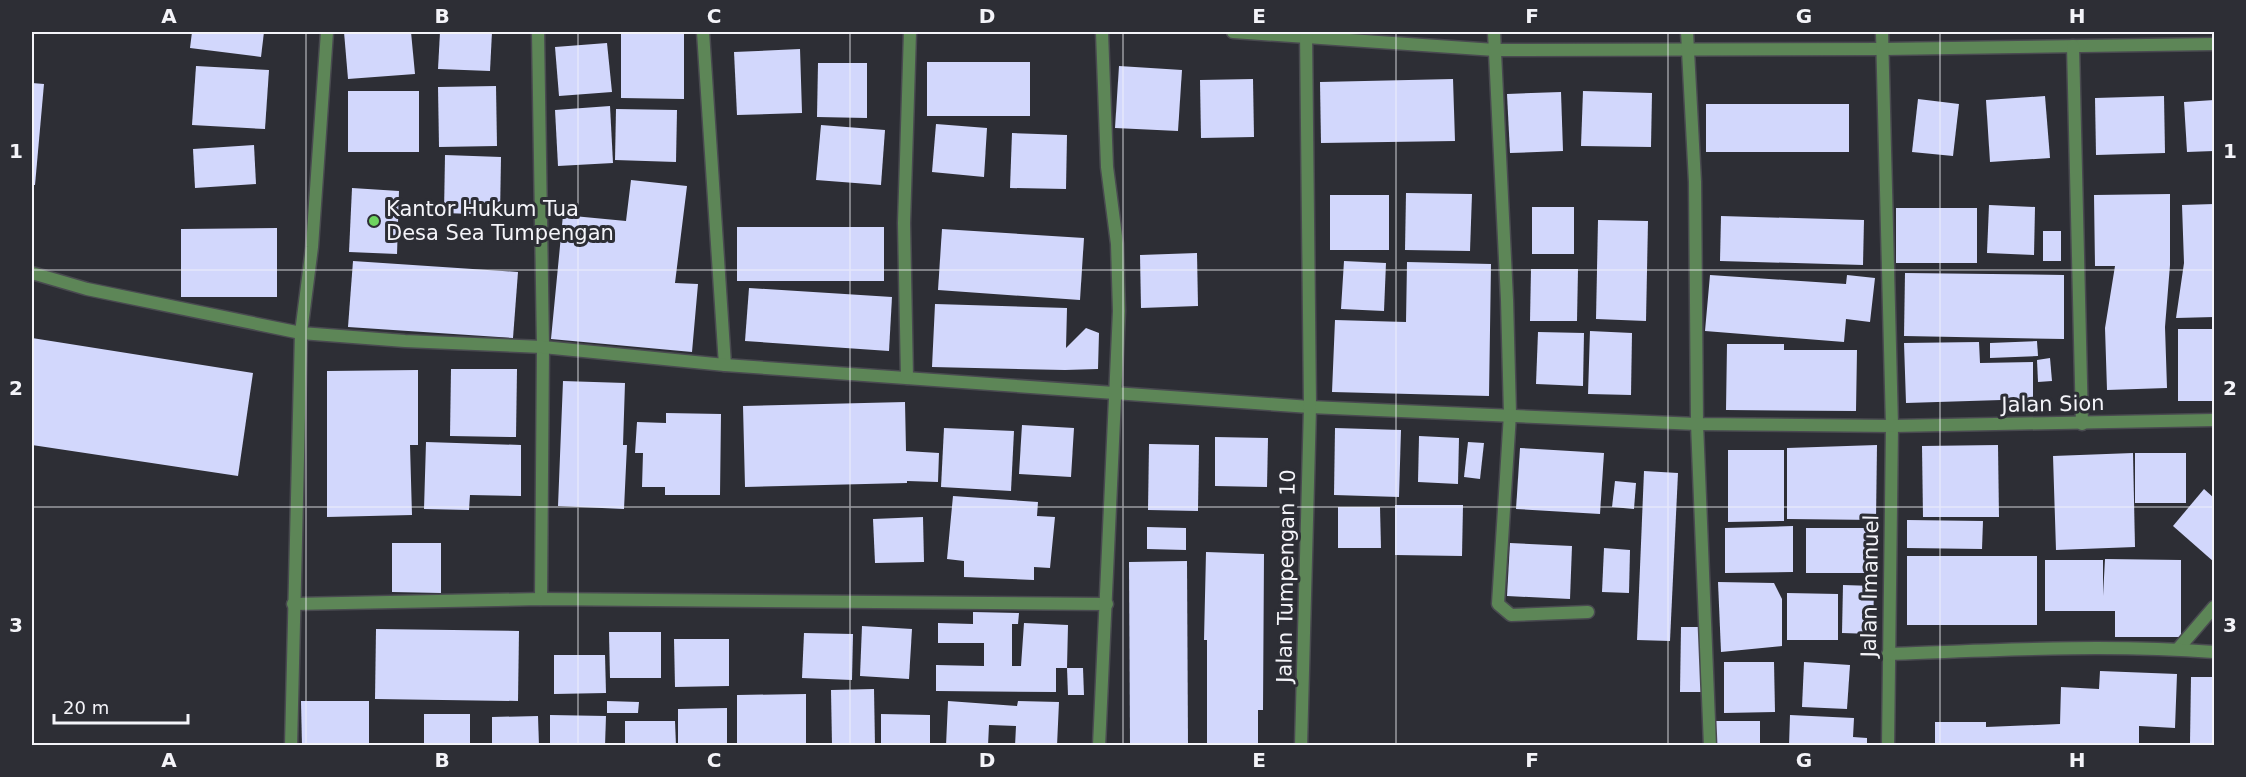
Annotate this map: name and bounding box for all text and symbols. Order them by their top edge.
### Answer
text: A [161,4,177,28]
text: B [434,4,450,28]
text: C [707,4,721,28]
text: D [979,4,995,28]
text: E [1252,4,1266,28]
text: F [1525,4,1539,28]
text: G [1796,4,1812,28]
text: H [2069,4,2085,28]
text: 1 [9,139,23,163]
text: 1 [2223,139,2237,163]
place label: Kantor Hukum Tua Desa Sea Tumpengan [386,197,614,245]
marker: Kantor Hukum Tua Desa Sea Tumpengan [367,214,381,228]
text: 2 [9,376,23,400]
text: 2 [2223,376,2237,400]
street label: Jalan Sion [1999,391,2105,417]
street label: Jalan Tumpengan 10 [1272,469,1300,685]
street label: Jalan Imanuel [1857,514,1883,660]
text: 3 [9,613,23,637]
text: 3 [2223,613,2237,637]
scale bar [54,687,188,725]
text: 20 m [63,697,109,718]
text: A [161,748,177,772]
text: B [434,748,450,772]
text: C [707,748,721,772]
text: D [979,748,995,772]
text: E [1252,748,1266,772]
text: F [1525,748,1539,772]
text: G [1796,748,1812,772]
text: H [2069,748,2085,772]

